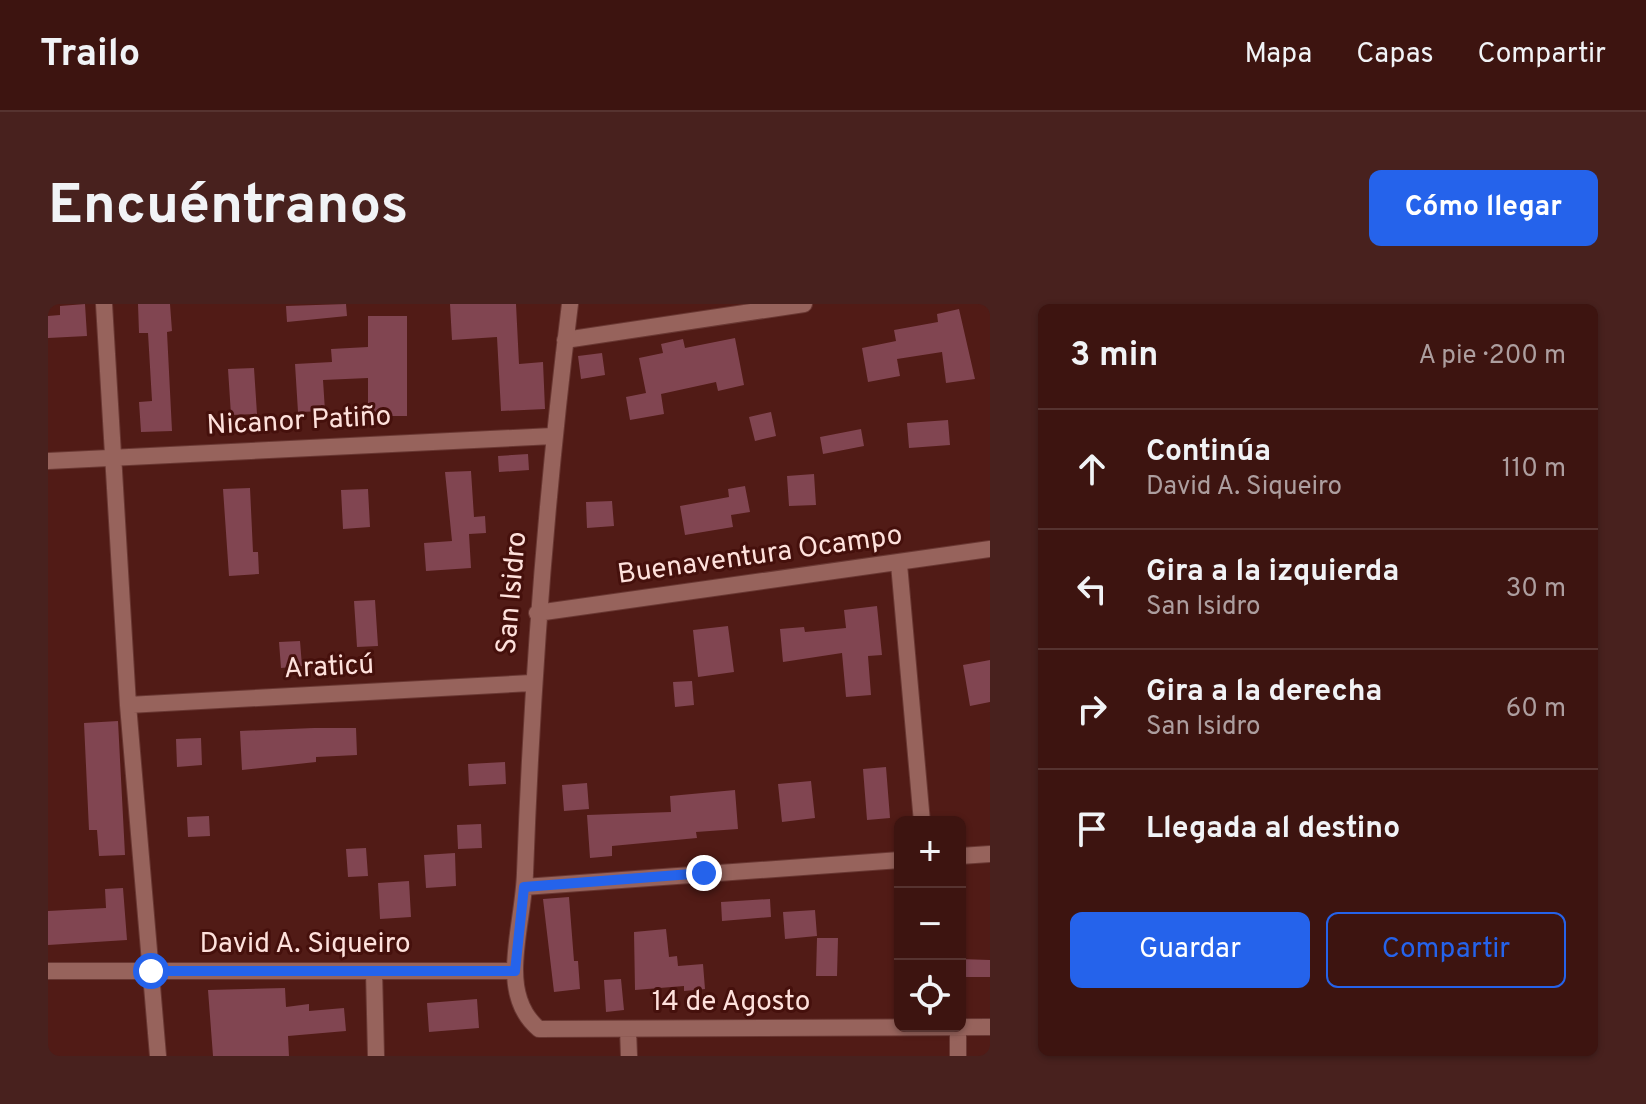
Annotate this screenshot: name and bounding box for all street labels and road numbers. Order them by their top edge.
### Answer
street label: Nicanor Patiño [206,399,392,445]
street label: Buenaventura Ocampo [615,518,905,594]
street label: San Isidro [490,530,536,656]
street label: Araticú [283,648,375,688]
street label: David A. Siqueiro [199,927,411,963]
street label: 14 de Agosto [652,985,810,1021]

